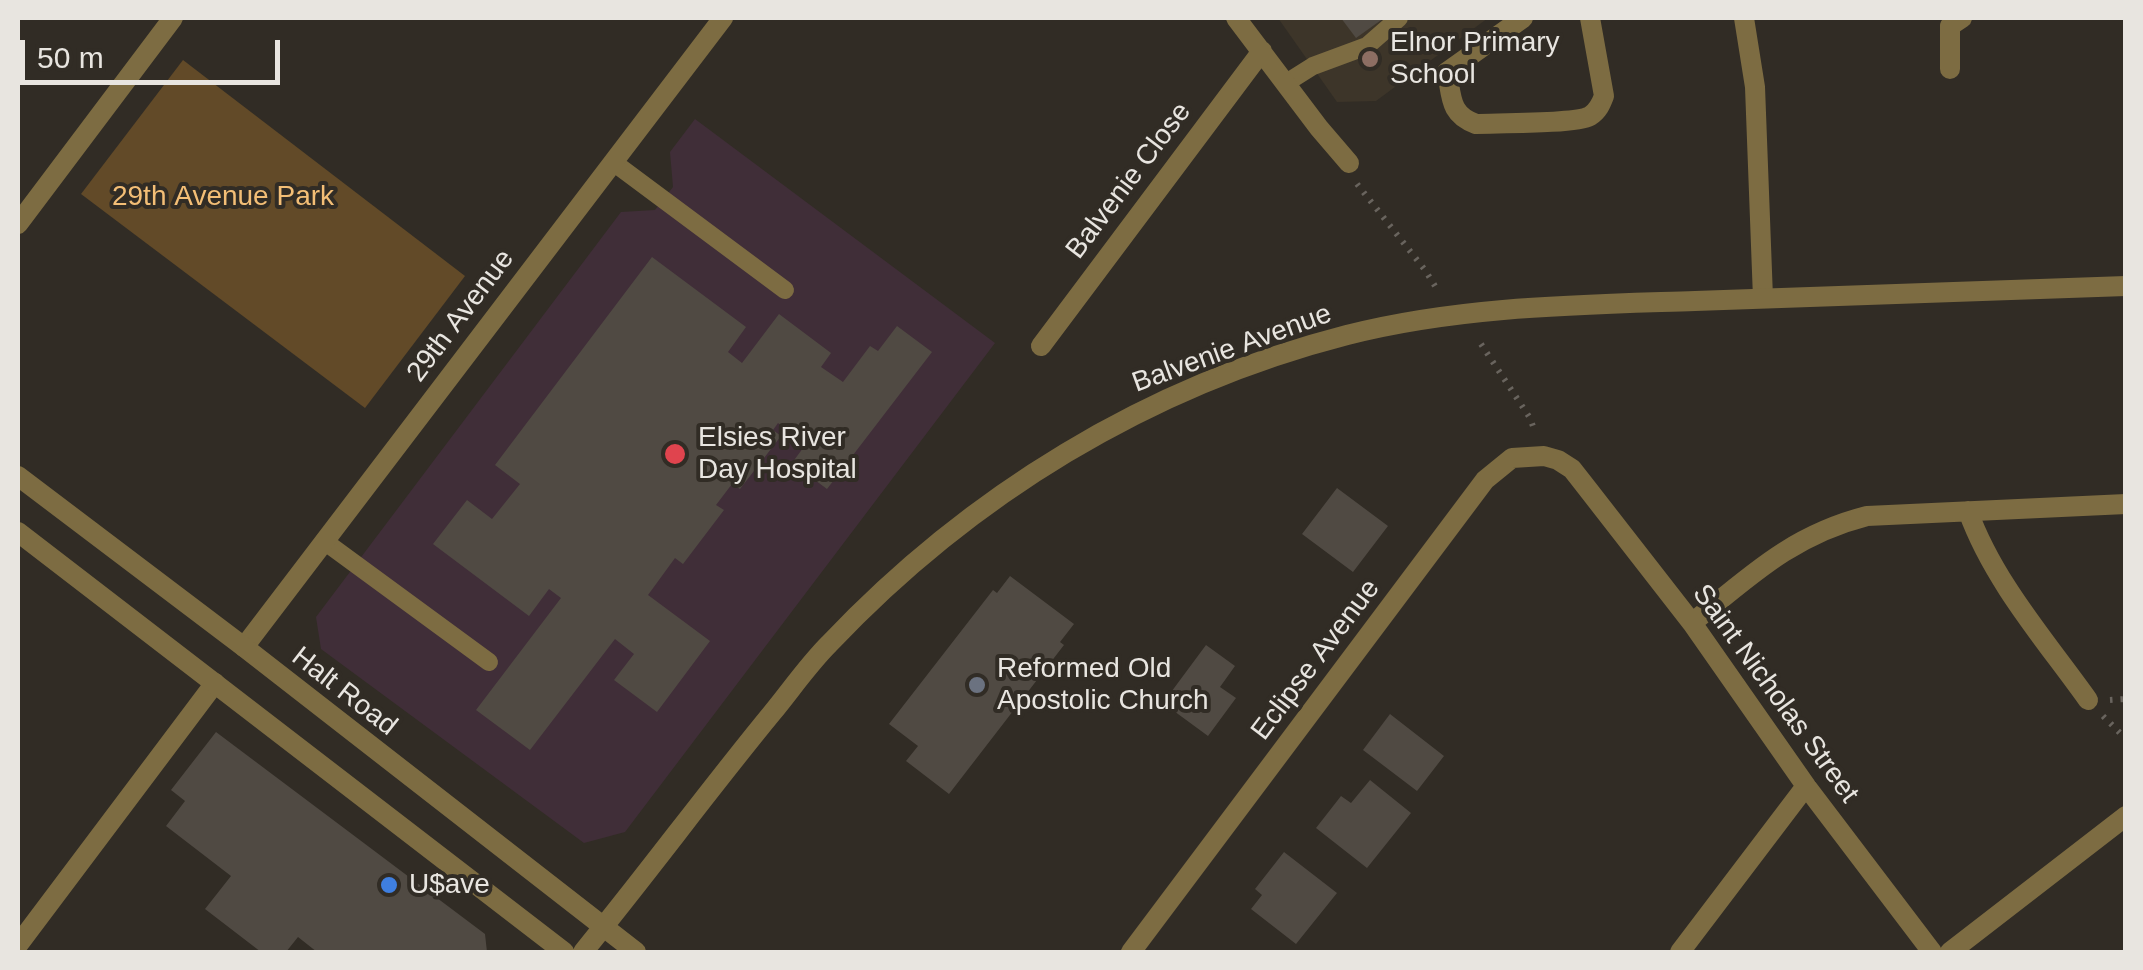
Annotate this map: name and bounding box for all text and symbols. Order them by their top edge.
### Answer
scale bar [25,20,285,82]
place label: Elnor Primary School [1390,26,1560,92]
text: 50 m [37,41,104,74]
marker: Elnor Primary School [1359,48,1381,70]
street label: Balvenie Close [1059,96,1199,266]
park label: 29th Avenue Park [112,180,334,214]
street label: 29th Avenue [400,243,522,389]
street label: Balvenie Avenue [1128,297,1336,401]
place label: Elsies River Day Hospital [698,421,857,487]
marker: Elsies River Day Hospital [662,441,688,467]
street label: Eclipse Avenue [1245,573,1387,747]
street label: Saint Nicholas Street [1685,578,1865,810]
street label: Halt Road [285,640,403,744]
place label: Reformed Old Apostolic Church [997,652,1209,718]
marker: Reformed Old Apostolic Church [966,674,988,696]
place label: U$ave [409,868,490,902]
marker: U$ave [378,874,400,896]

